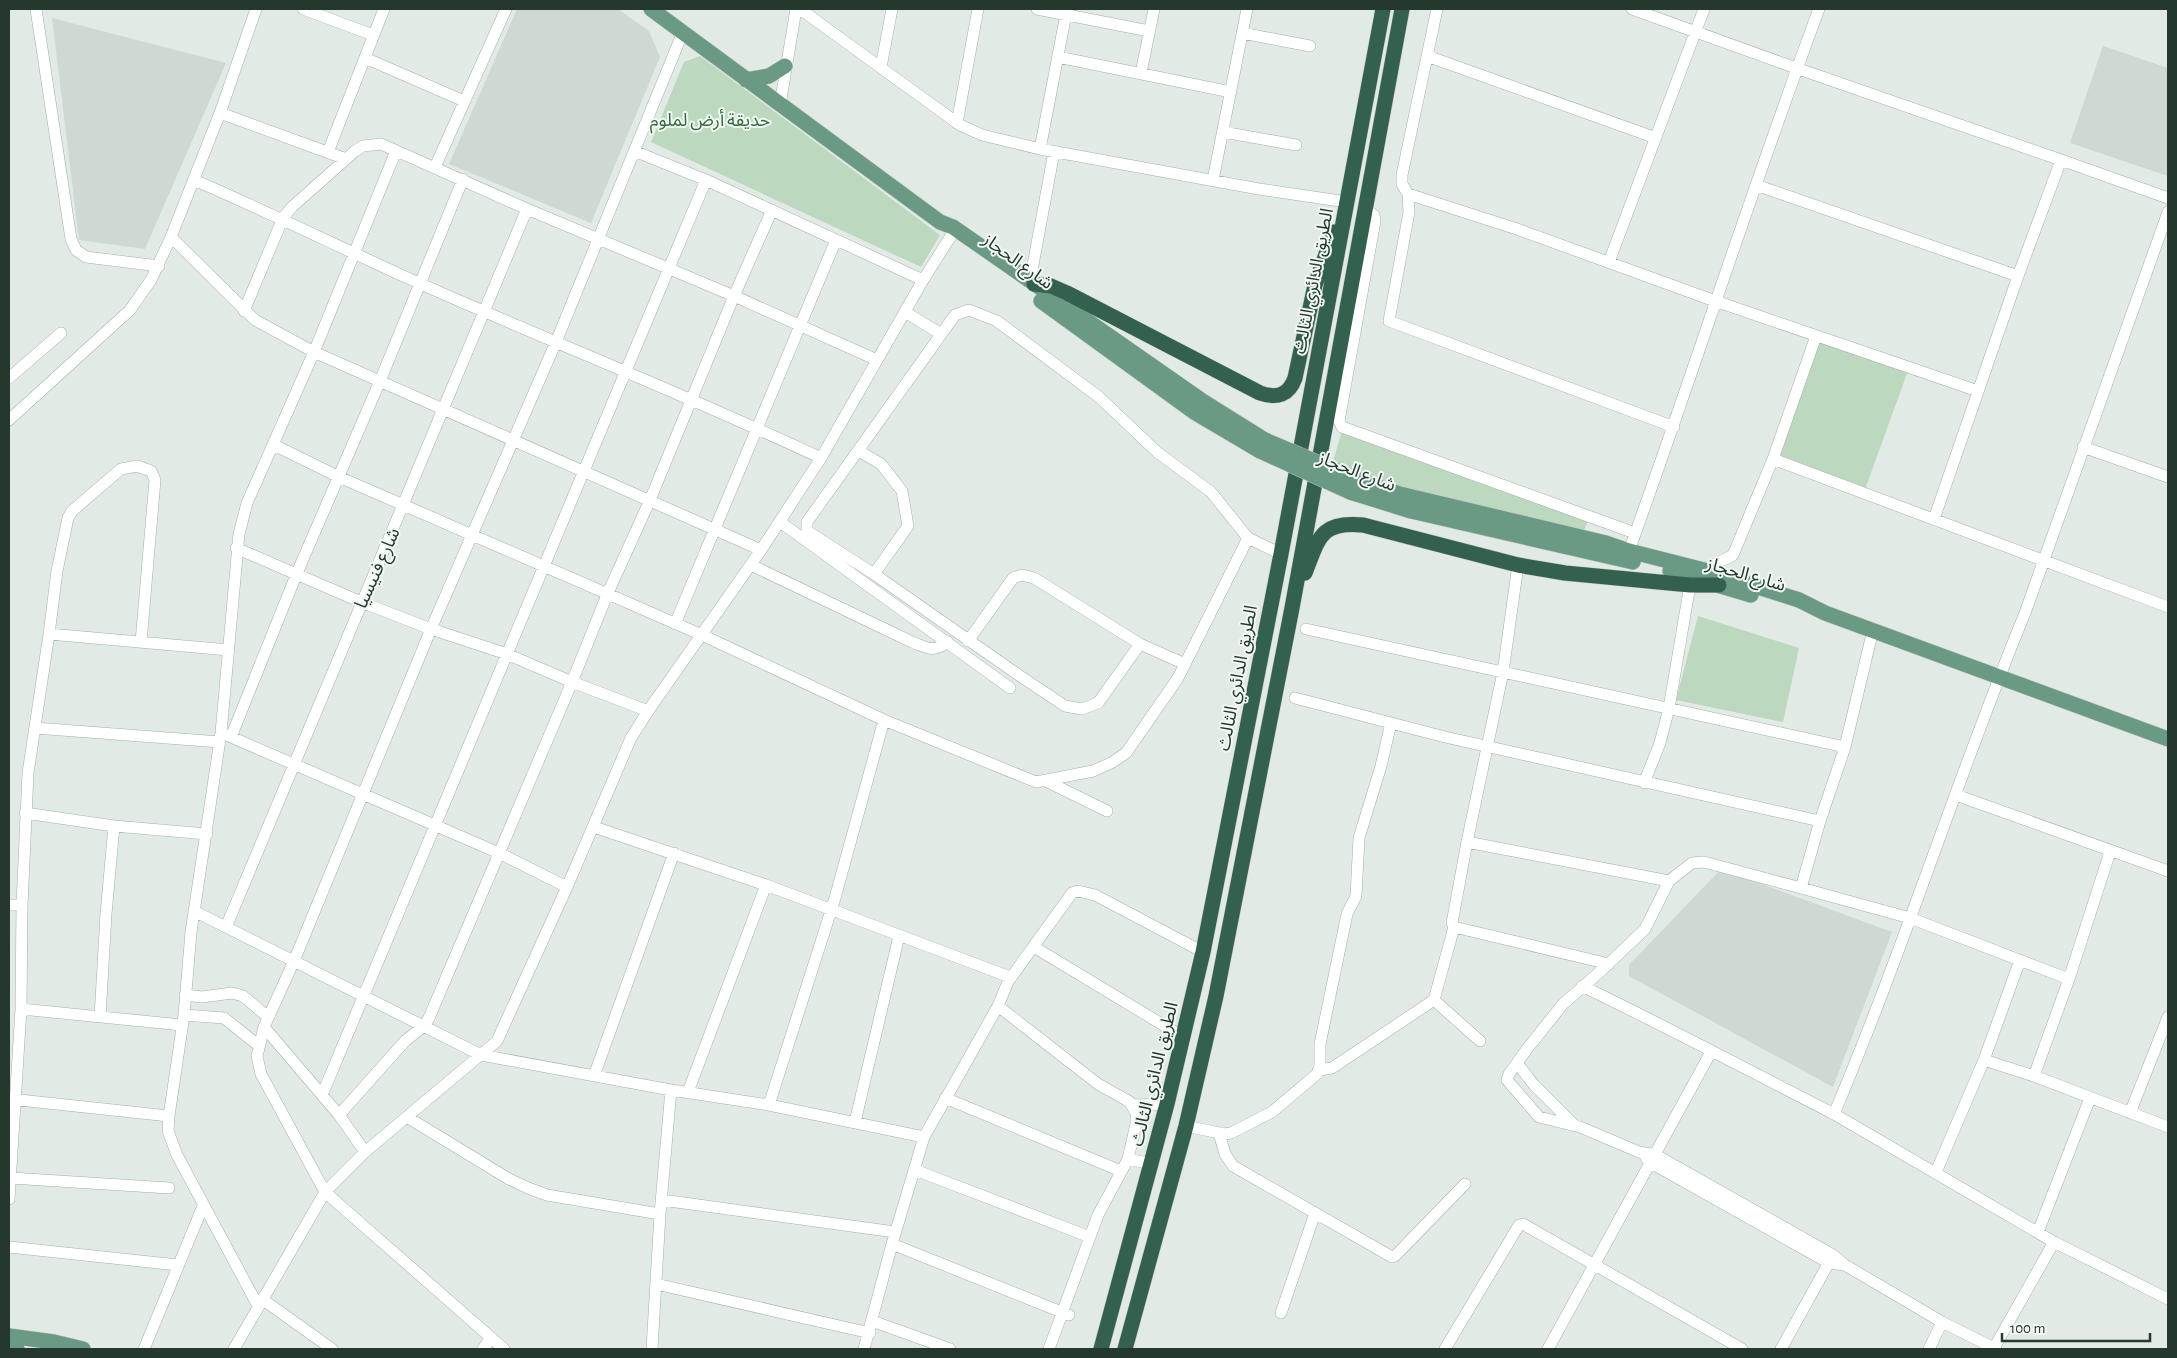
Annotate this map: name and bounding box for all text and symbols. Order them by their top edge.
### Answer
park label: حديقة أرض لملوم [650,109,770,134]
street label: الطريق الدائري الثالث [1291,207,1340,356]
street label: شارع الحجاز [976,230,1056,296]
street label: شارع الحجاز [1313,449,1398,499]
street label: شارع فنيسيا [352,525,407,613]
street label: شارع الحجاز [1702,555,1788,599]
street label: الطريق الدائري الثالث [1215,604,1264,753]
street label: الطريق الدائري الثالث [1128,1000,1185,1149]
scale bar [2002,1310,2150,1342]
text: 100 m [2010,1321,2045,1336]

